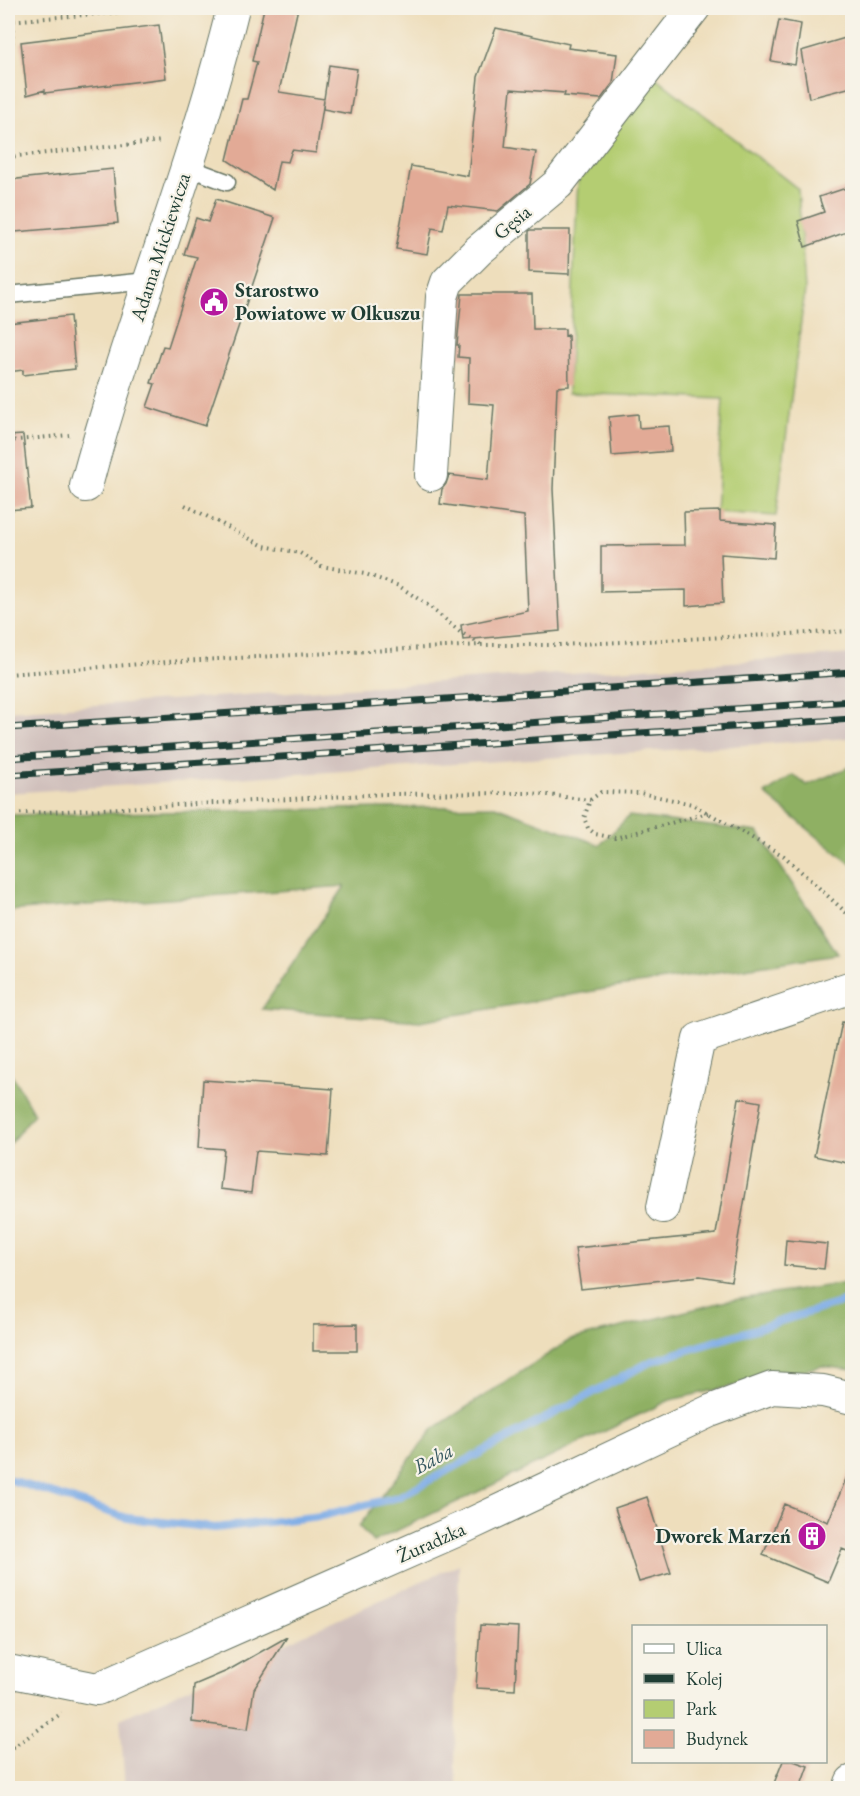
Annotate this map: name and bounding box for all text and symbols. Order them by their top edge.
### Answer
street label: Adama Mickiewicza [123,170,196,325]
street label: Gęsia [488,199,536,245]
place label: Starostwo Powiatowe w Olkuszu [235,277,421,326]
public building icon: Starostwo Powiatowe w Olkuszu [198,286,230,318]
water label: Baba [407,1436,458,1480]
street label: Żuradzka [393,1515,469,1569]
building icon: Dworek Marzeń [796,1520,828,1552]
place label: Dworek Marzeń [656,1523,791,1549]
legend [632,1625,827,1763]
text: Ulica [686,1637,723,1660]
text: Kolej [686,1667,722,1690]
text: Park [686,1697,717,1720]
text: Budynek [686,1727,749,1750]

